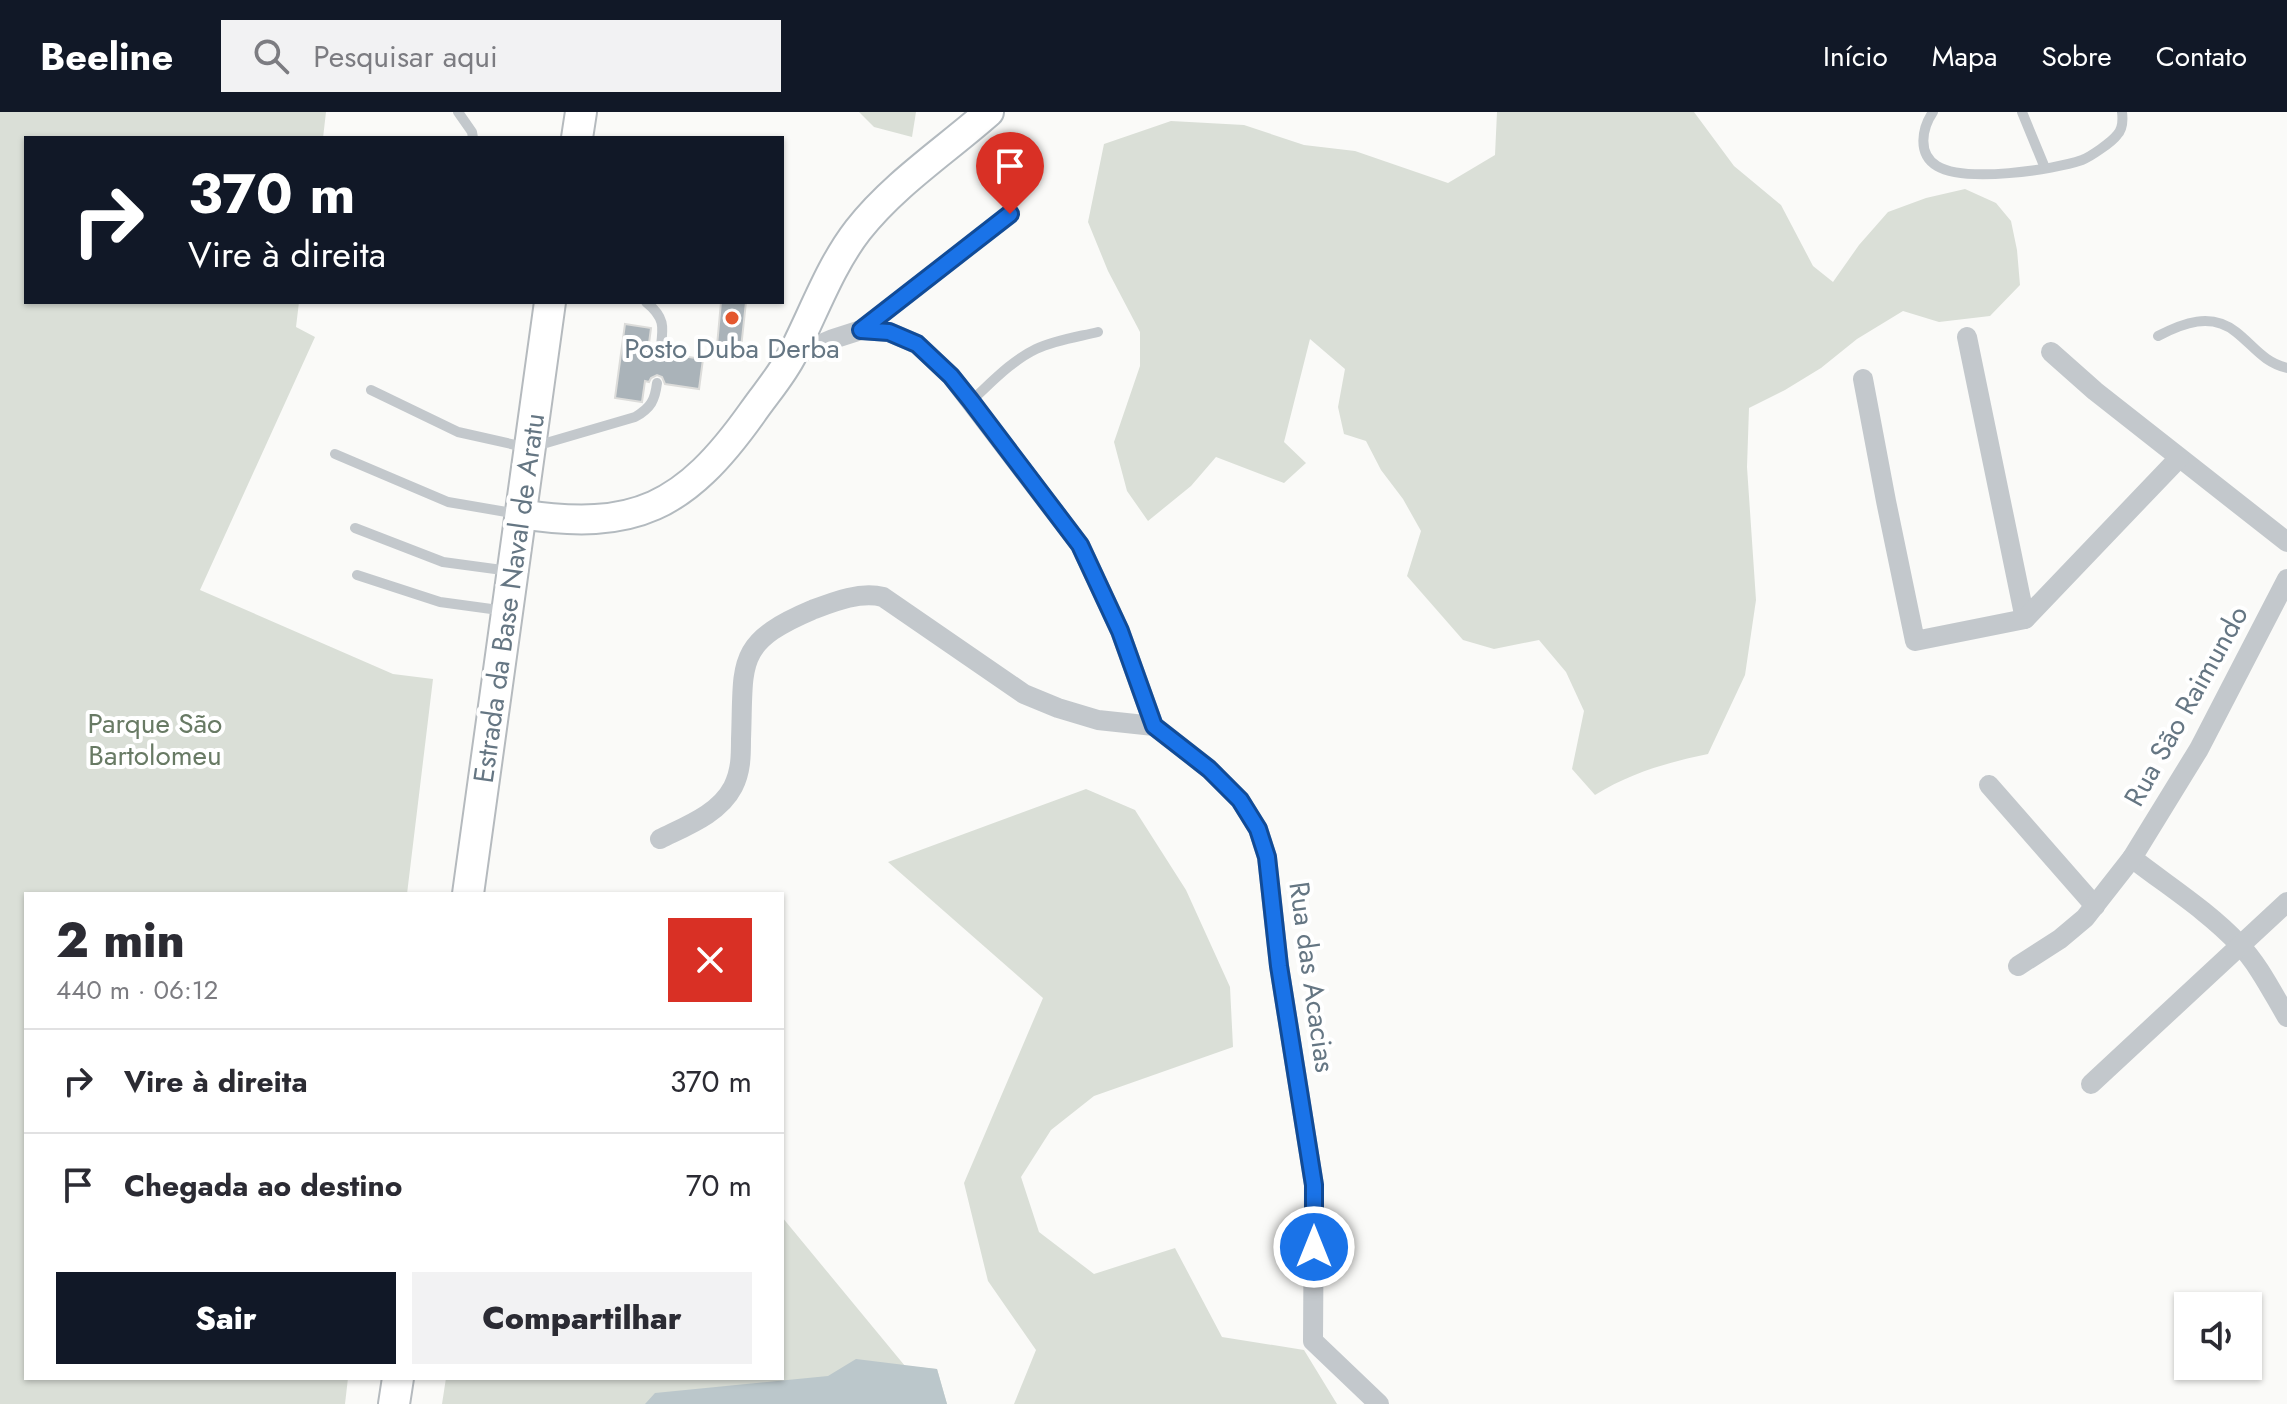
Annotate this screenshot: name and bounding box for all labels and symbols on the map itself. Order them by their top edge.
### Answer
pin [976,132,1044,214]
marker: Posto Duba Derba [723,309,741,327]
place label: Posto Duba Derba [624,328,840,369]
street label: Estrada da Base Naval de Aratu [463,411,555,785]
street label: Rua São Raimundo [2114,598,2258,814]
park label: Parque São Bartolomeu [88,703,222,776]
street label: Rua das Acacias [1278,879,1346,1075]
position arrow [1272,1205,1356,1289]

